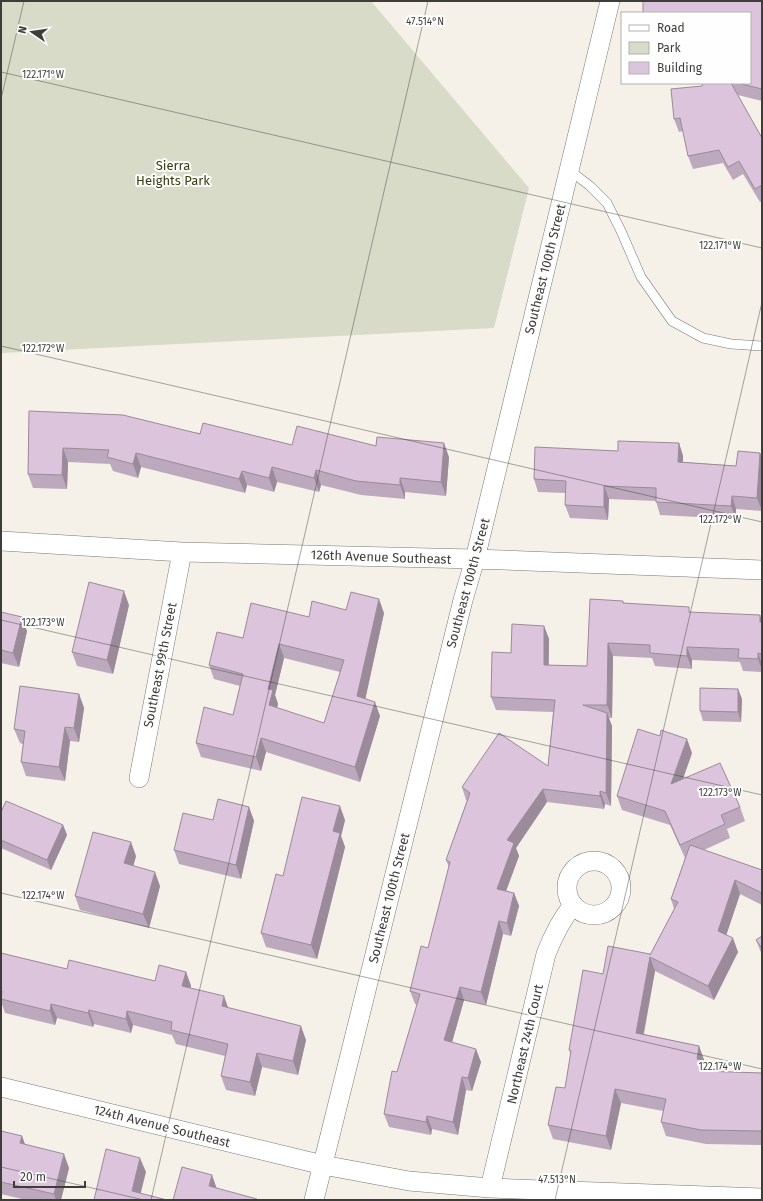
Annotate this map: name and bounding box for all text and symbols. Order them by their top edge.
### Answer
north arrow [12,12,52,52]
legend [621,12,751,84]
text: 47.514°N [406,16,444,28]
text: Road [657,21,685,35]
text: N [16,25,30,35]
text: Park [657,41,681,55]
text: Building [657,61,703,75]
text: 122.171°W [22,69,65,81]
park label: Sierra Heights Park [136,158,210,188]
street label: Southeast 100th Street [522,202,569,336]
text: 122.171°W [699,240,742,252]
text: 122.172°W [22,343,65,355]
text: 122.172°W [699,514,742,526]
street label: Southeast 100th Street [443,516,493,650]
street label: 126th Avenue Southeast [310,547,452,567]
street label: Southeast 99th Street [140,601,180,729]
text: 122.173°W [22,617,65,629]
text: 122.173°W [699,787,742,799]
street label: Southeast 100th Street [366,831,413,965]
text: 122.174°W [22,890,65,902]
street label: Northeast 24th Court [504,982,546,1105]
text: 122.174°W [699,1061,742,1073]
street label: 124th Avenue Southeast [92,1102,232,1150]
scale bar [14,1163,85,1189]
text: 20 m [20,1170,46,1184]
text: 47.513°N [538,1174,576,1186]

